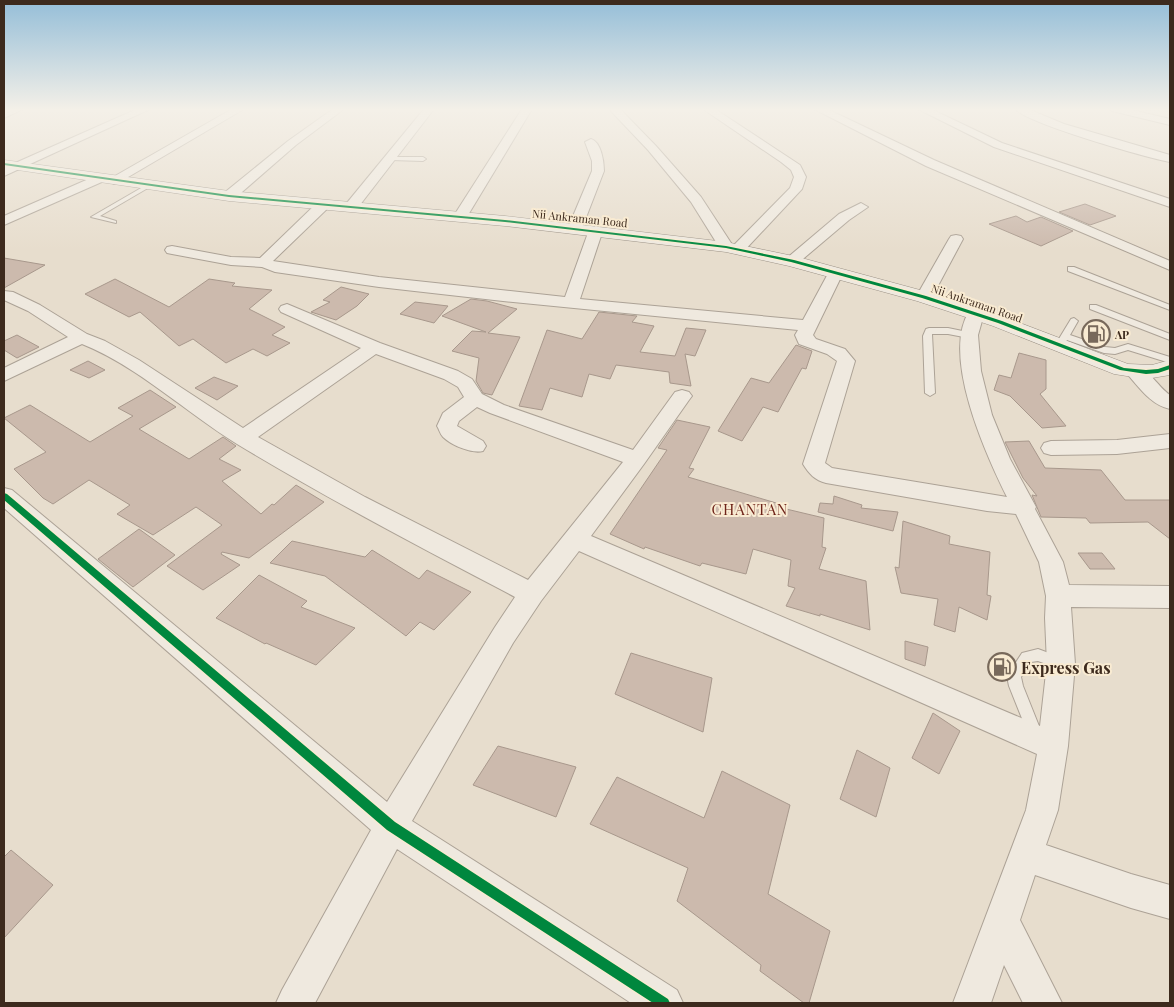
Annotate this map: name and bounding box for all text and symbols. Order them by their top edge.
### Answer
street label: Nii Ankraman Road [532,206,629,231]
street label: Nii Ankraman Road [929,280,1025,326]
fuel station icon: AP [1081,319,1111,349]
place label: AP [1114,327,1129,342]
district label: CHANTAN [712,499,788,519]
fuel station icon: Express Gas [987,652,1017,682]
place label: Express Gas [1021,657,1111,678]

